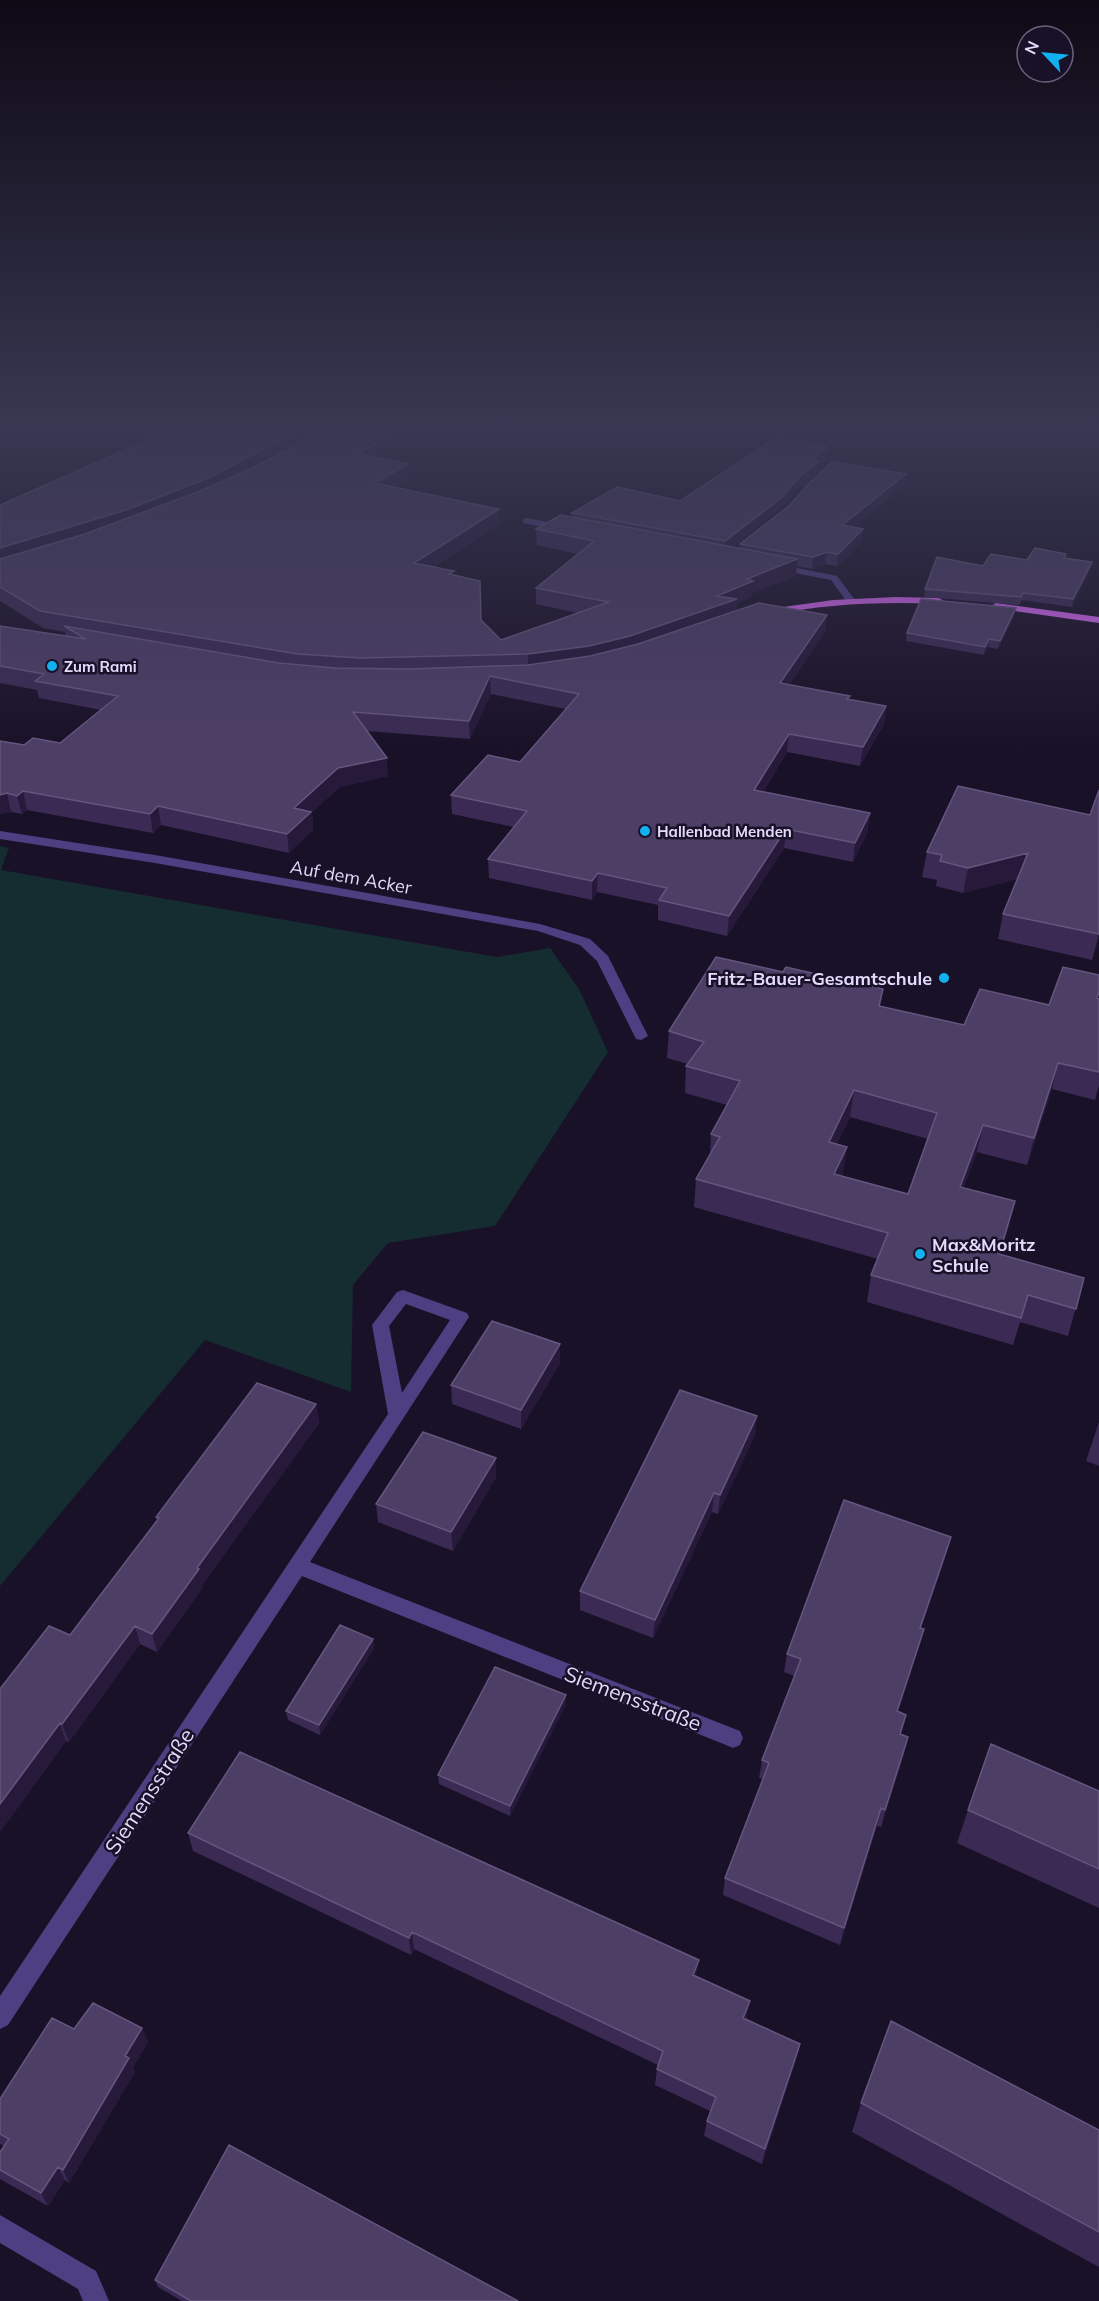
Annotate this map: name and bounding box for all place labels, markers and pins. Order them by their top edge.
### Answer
place label: Zum Rami [64,657,137,676]
marker: Zum Rami [45,659,59,673]
place label: Hallenbad Menden [657,822,792,841]
marker: Hallenbad Menden [638,824,652,838]
place label: Fritz-Bauer-Gesamtschule [707,967,932,990]
marker: Fritz-Bauer-Gesamtschule [937,971,951,985]
place label: Max&Moritz Schule [932,1233,1036,1277]
marker: Max&Moritz Schule [913,1247,927,1261]

